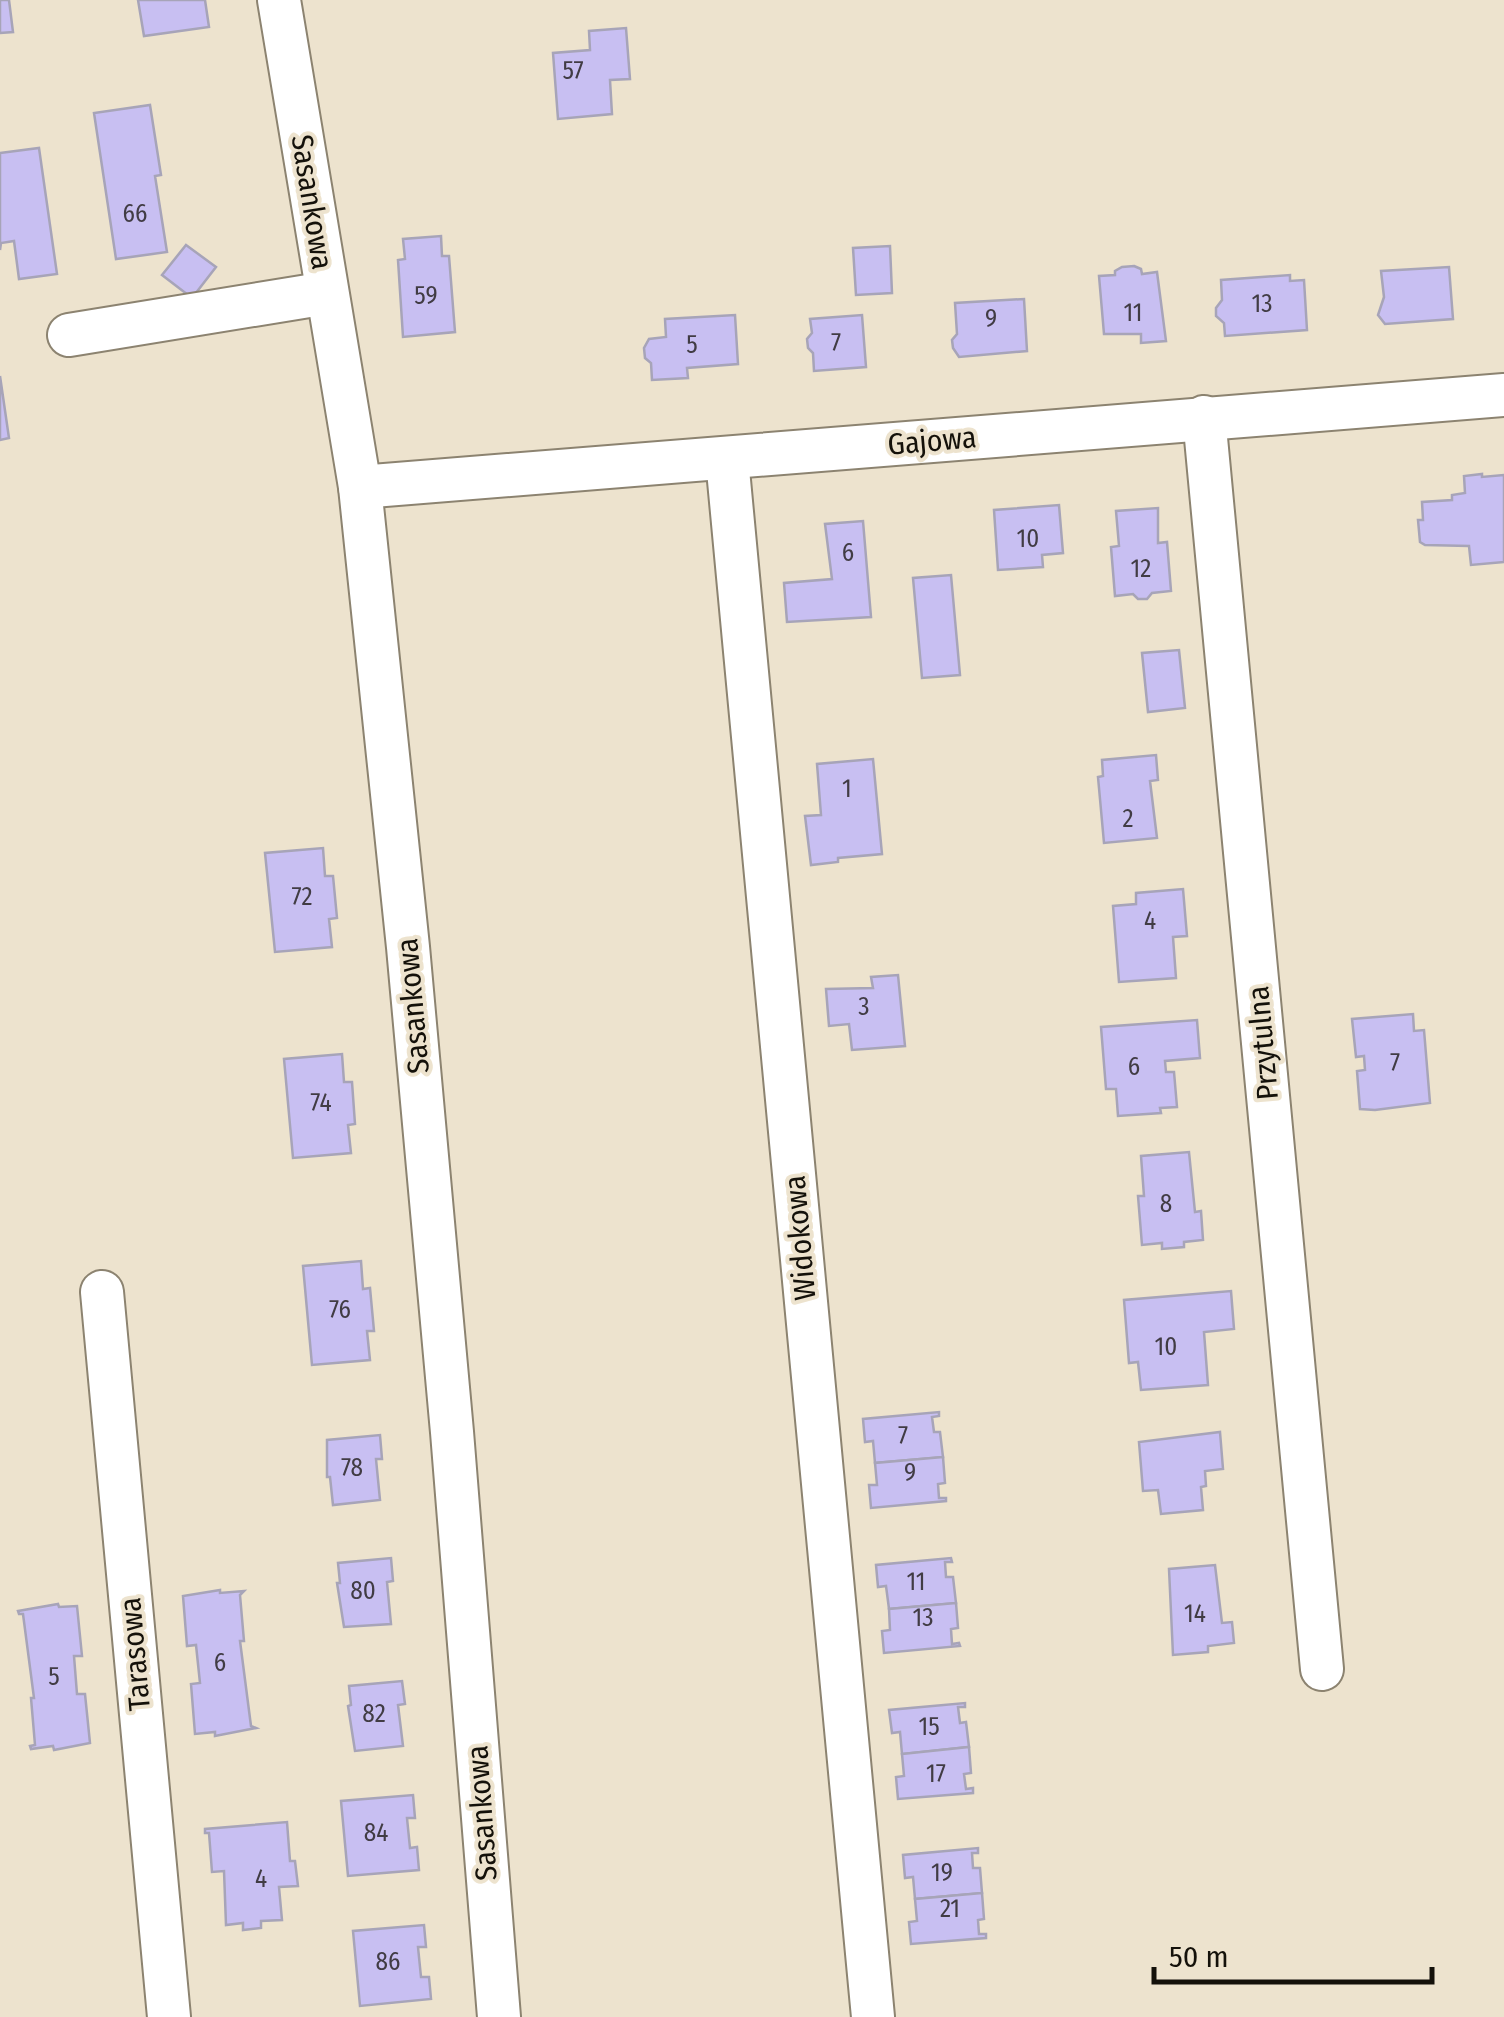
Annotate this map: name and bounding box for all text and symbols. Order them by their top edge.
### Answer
house number: 57 [562,56,584,86]
street label: Sasankowa [284,132,340,272]
house number: 66 [123,199,147,229]
house number: 59 [414,281,438,311]
house number: 13 [1251,289,1273,319]
house number: 11 [1123,298,1143,328]
house number: 9 [985,304,997,334]
house number: 7 [831,328,841,358]
house number: 5 [686,330,698,360]
street label: Gajowa [886,419,978,463]
house number: 10 [1017,524,1039,554]
house number: 6 [842,538,854,568]
house number: 12 [1131,554,1151,584]
house number: 1 [842,774,852,804]
house number: 2 [1122,804,1134,834]
house number: 72 [292,882,312,912]
house number: 4 [1144,906,1156,936]
street label: Sasankowa [389,937,437,1075]
street label: Przytulna [1240,984,1286,1102]
house number: 3 [858,992,870,1022]
house number: 7 [1390,1048,1400,1078]
house number: 6 [1128,1052,1140,1082]
house number: 74 [310,1088,332,1118]
street label: Widokowa [777,1174,823,1302]
house number: 8 [1160,1189,1172,1219]
house number: 76 [329,1295,351,1325]
house number: 10 [1155,1332,1177,1362]
house number: 7 [898,1421,908,1451]
house number: 78 [341,1453,363,1483]
house number: 9 [904,1458,916,1488]
house number: 11 [906,1567,926,1597]
house number: 80 [350,1576,376,1606]
street label: Tarasowa [112,1596,158,1712]
house number: 14 [1184,1599,1206,1629]
house number: 13 [912,1603,934,1633]
house number: 6 [214,1648,226,1678]
house number: 5 [48,1662,60,1692]
house number: 82 [362,1699,386,1729]
house number: 15 [918,1712,940,1742]
street label: Sasankowa [459,1744,505,1882]
house number: 17 [926,1759,946,1789]
house number: 84 [364,1818,388,1848]
house number: 19 [931,1858,953,1888]
house number: 4 [255,1864,267,1894]
house number: 21 [940,1894,960,1924]
scale bar [1154,1922,1432,1984]
text: 50 m [1169,1939,1229,1975]
house number: 86 [376,1947,400,1977]

